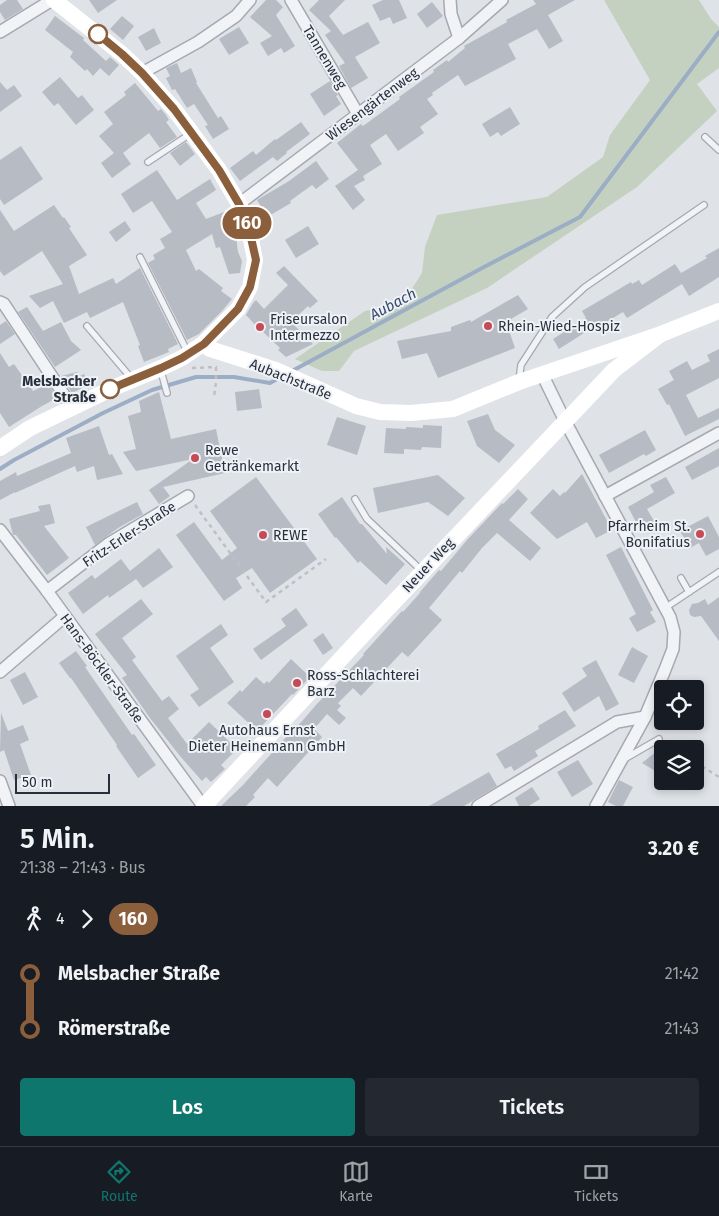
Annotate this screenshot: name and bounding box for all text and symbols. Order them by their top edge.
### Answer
street label: Tannenweg [299,22,351,93]
unlabelled marker [88,24,108,44]
street label: Wiesengärtenweg [323,64,422,145]
line badge: 160 [218,207,276,239]
text: 160 [232,212,262,234]
water label: Aubach [366,284,419,324]
place label: Friseursalon Intermezzo [270,311,348,344]
place label: Rhein-Wied-Hospiz [498,318,620,335]
marker: Rhein-Wied-Hospiz [482,320,494,332]
marker: Friseursalon Intermezzo [254,321,266,333]
street label: Aubachstraße [247,355,334,404]
place label: Melsbacher Straße [22,373,96,406]
marker: Melsbacher Straße [100,379,120,399]
place label: Rewe Getränkemarkt [205,442,300,475]
marker: Rewe Getränkemarkt [189,452,201,464]
street label: Fritz-Erler-Straße [79,498,179,571]
place label: Pfarrheim St. Bonifatius [608,518,690,551]
place label: REWE [273,527,308,544]
marker: Pfarrheim St. Bonifatius [694,528,706,540]
marker: REWE [257,529,269,541]
street label: Neuer Weg [399,534,458,596]
street label: Hans-Böckler-Straße [56,610,147,726]
place label: Ross-Schlachterei Barz [307,667,419,700]
marker: Ross-Schlachterei Barz [291,677,303,689]
map controls [654,680,704,790]
button: locate [654,680,704,730]
marker: Autohaus Ernst Dieter Heinemann GmbH [261,708,273,720]
place label: Autohaus Ernst Dieter Heinemann GmbH [188,722,346,755]
button: layers [654,740,704,790]
scale bar [15,771,110,794]
text: 50 m [22,774,53,791]
text: 5 Min. [20,822,94,855]
text: 3.20 € [648,837,699,860]
text: 21:38 – 21:43 · Bus [20,858,145,877]
icon: walk [20,905,48,933]
icon: forward [73,905,101,933]
text: 160 [119,908,148,930]
text: 4 [56,909,65,928]
text: Melsbacher Straße [58,962,220,985]
text: 21:42 [665,964,699,983]
text: Römerstraße [58,1017,170,1040]
text: 21:43 [665,1019,699,1038]
button: Los [20,1078,355,1136]
button: Tickets [365,1078,699,1136]
tab: Route [101,1158,138,1205]
tab: Karte [339,1158,373,1205]
tab: Tickets [574,1158,618,1205]

